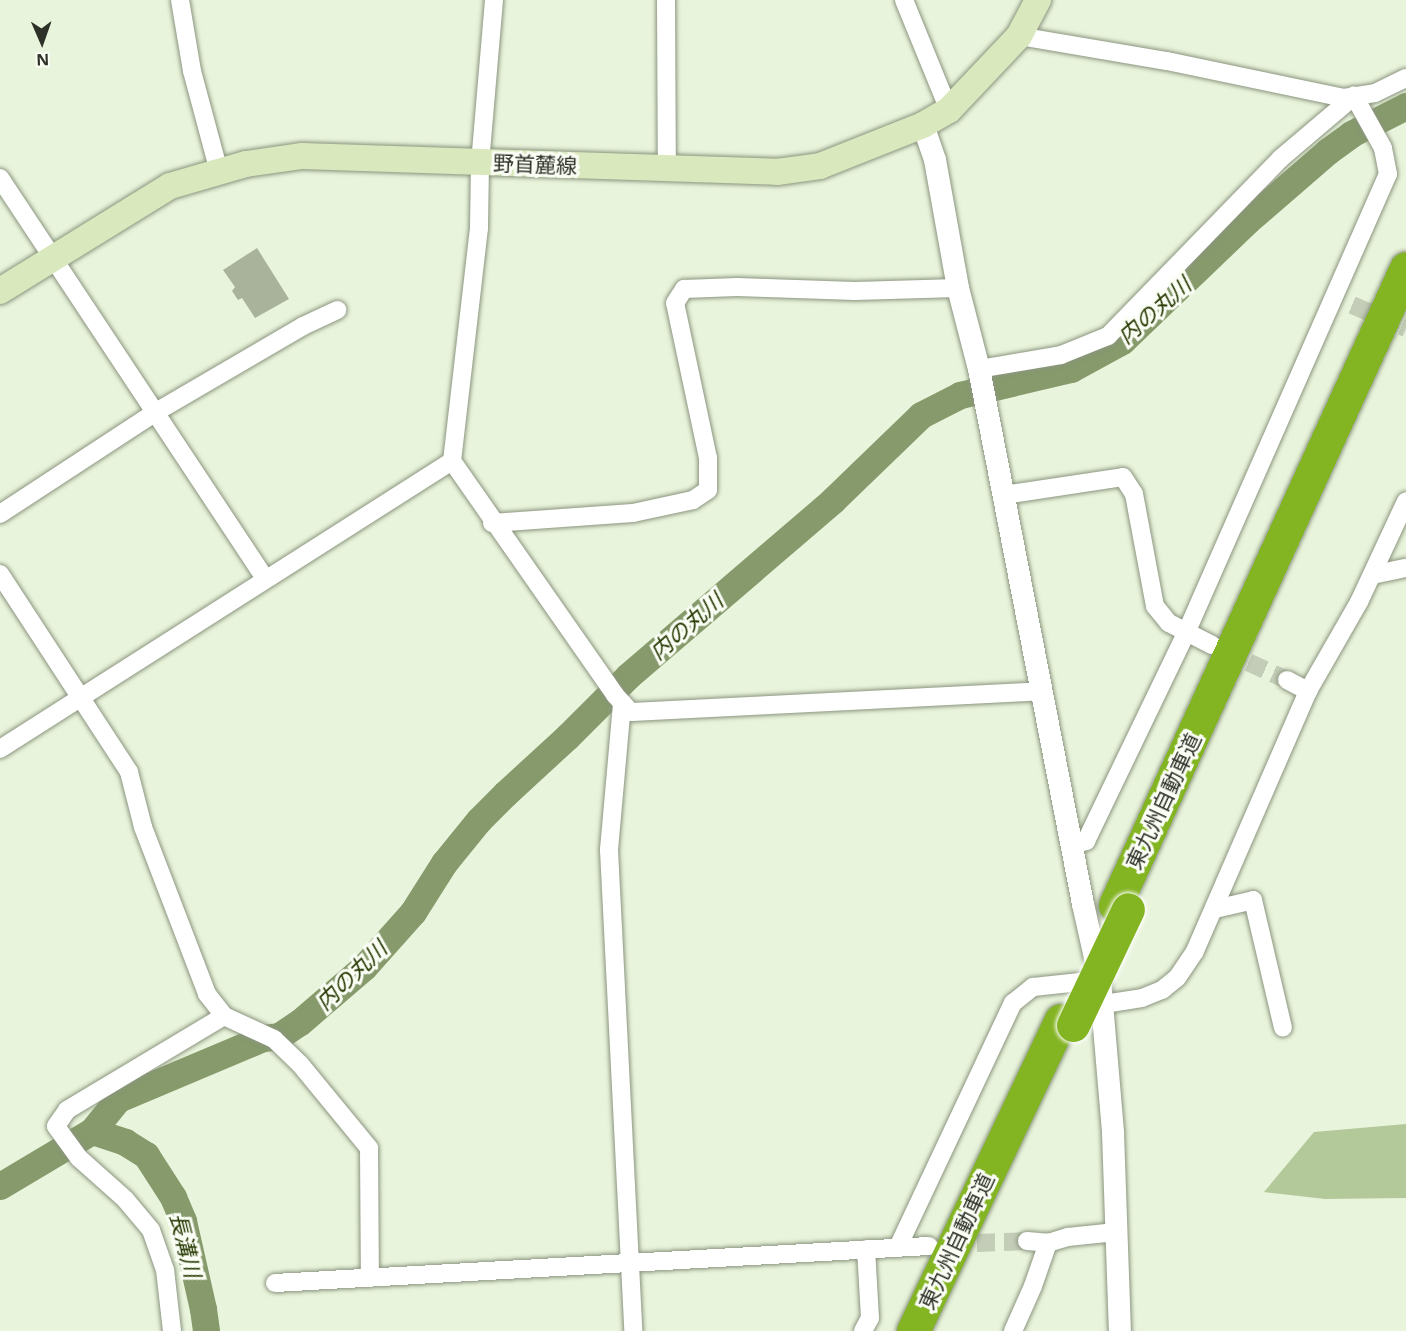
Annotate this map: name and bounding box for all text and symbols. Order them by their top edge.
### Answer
north arrow [12,12,72,72]
text: N [36,49,50,71]
street label: 野首麓線 [493,150,577,178]
water label: 内の丸川 [1112,271,1196,349]
water label: 内の丸川 [644,587,728,665]
street label: 東九州自動車道 [1121,729,1205,873]
water label: 内の丸川 [310,935,392,1015]
street label: 東九州自動車道 [914,1169,998,1313]
water label: 長溝川 [165,1210,207,1280]

